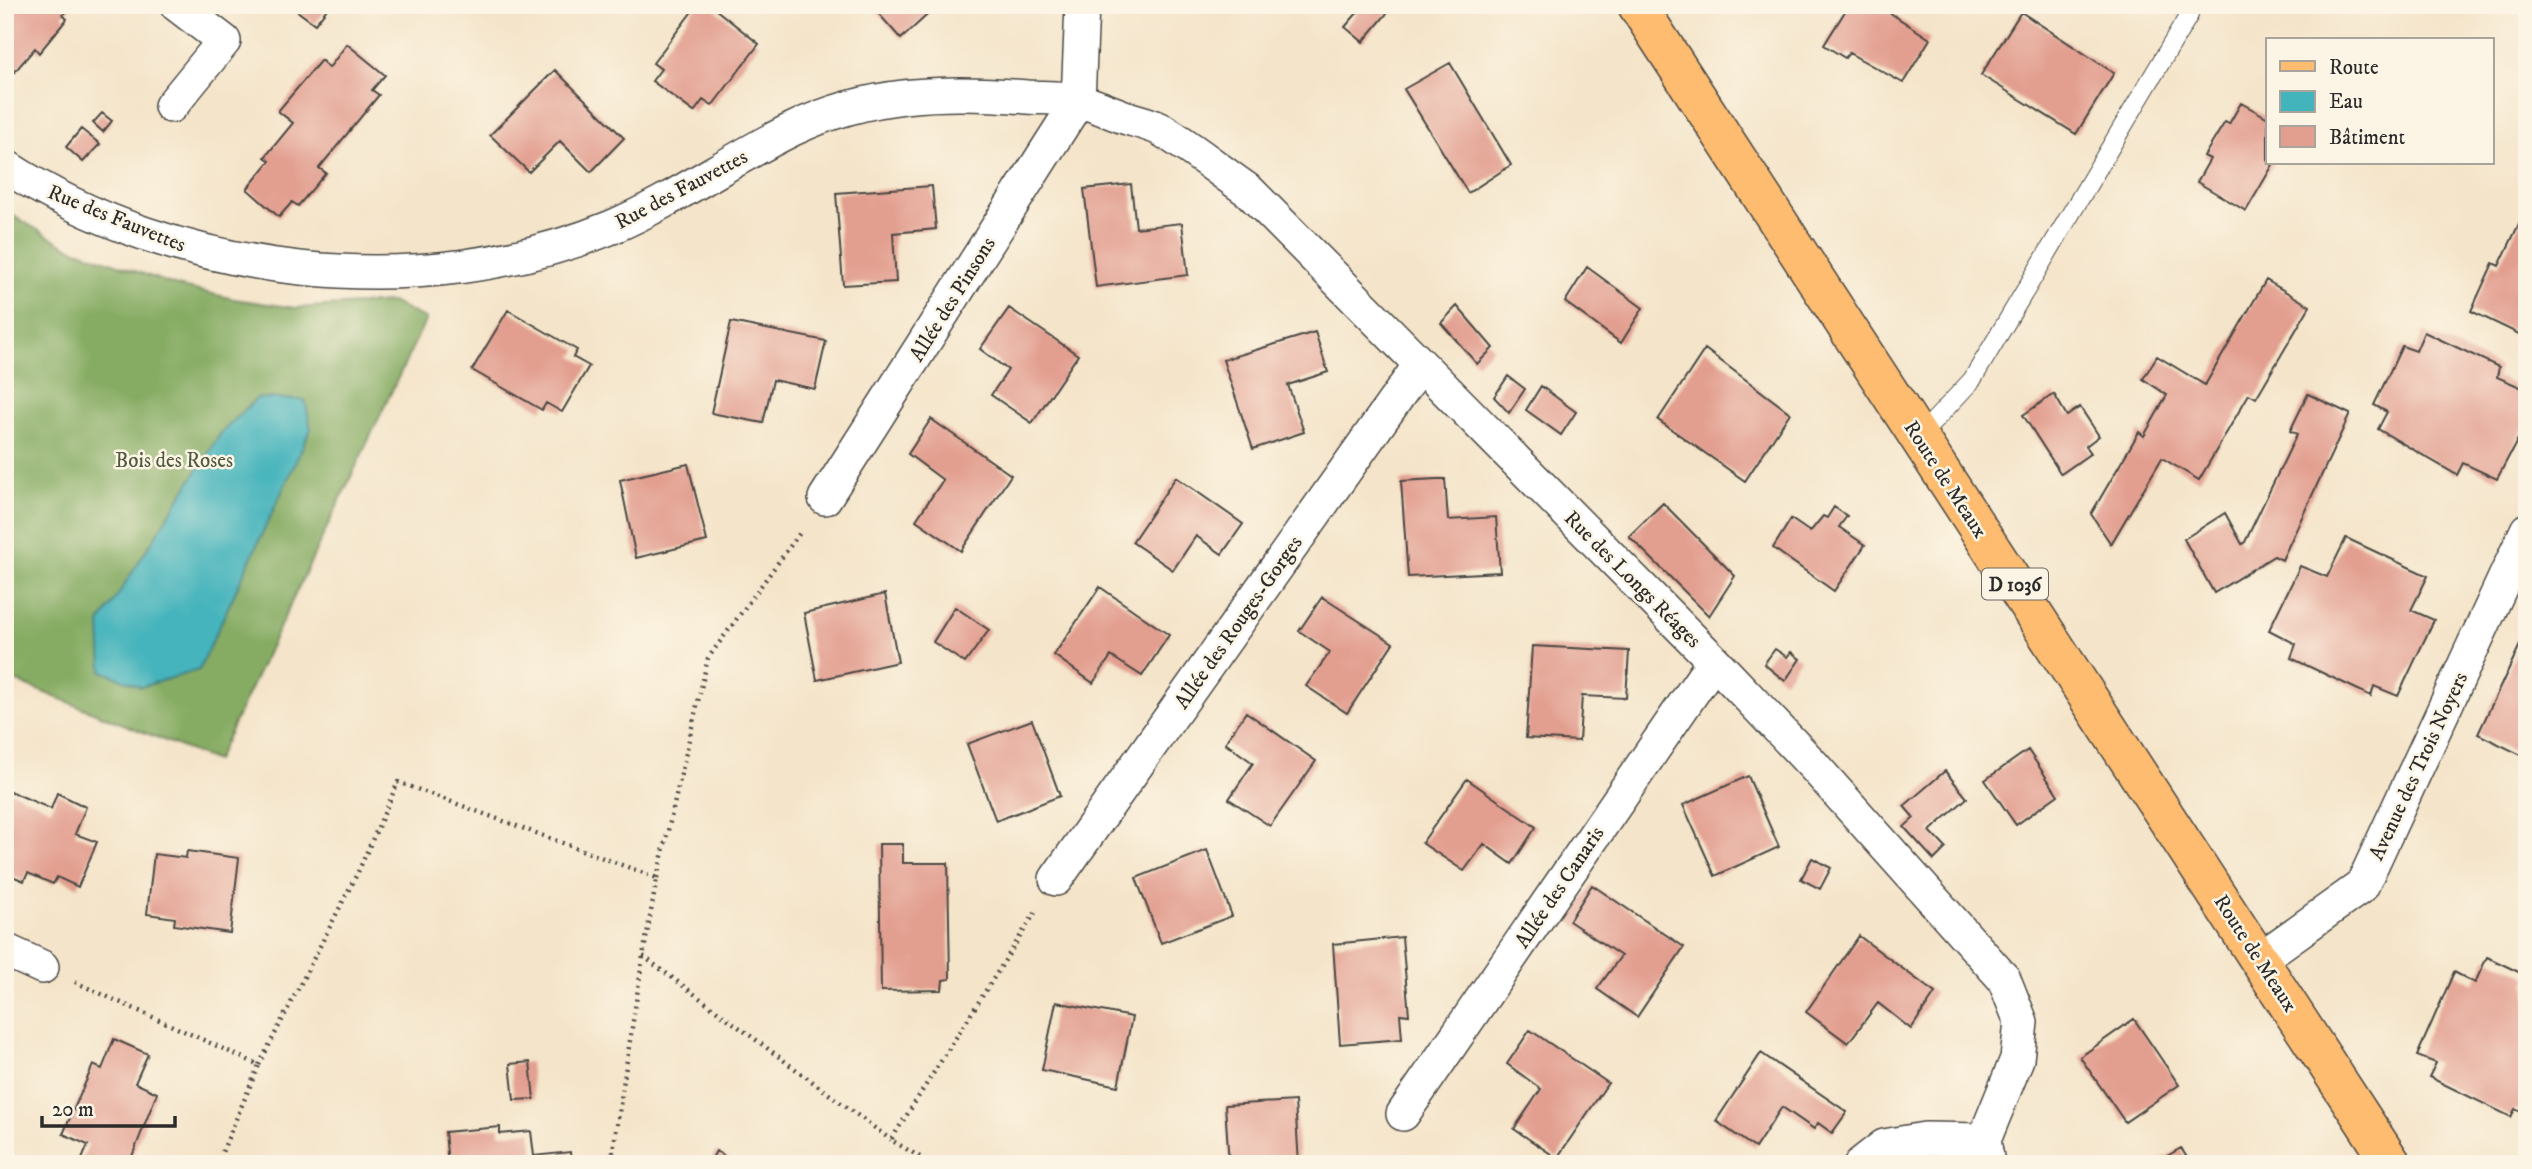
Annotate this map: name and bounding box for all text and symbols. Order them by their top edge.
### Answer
legend [2266,38,2494,164]
text: Route [2329,55,2379,81]
text: Eau [2329,89,2363,115]
text: Bâtiment [2329,125,2406,151]
street label: Rue des Fauvettes [611,144,752,236]
street label: Rue des Fauvettes [44,179,189,258]
street label: Allée des Pinsons [904,232,1002,367]
street label: Route de Meaux [1898,416,1993,543]
park label: Bois des Roses [115,448,233,474]
street label: Rue des Longs Réages [1558,506,1706,654]
street label: Allée des Rouges-Gorges [1169,531,1308,714]
road number: D 1036 [1982,568,2048,600]
street label: Avenue des Trois Noyers [2364,668,2474,865]
street label: Allée des Canaris [1509,822,1610,953]
street label: Route de Meaux [2208,890,2303,1017]
scale bar [42,1085,175,1129]
text: 20 m [52,1097,94,1123]

